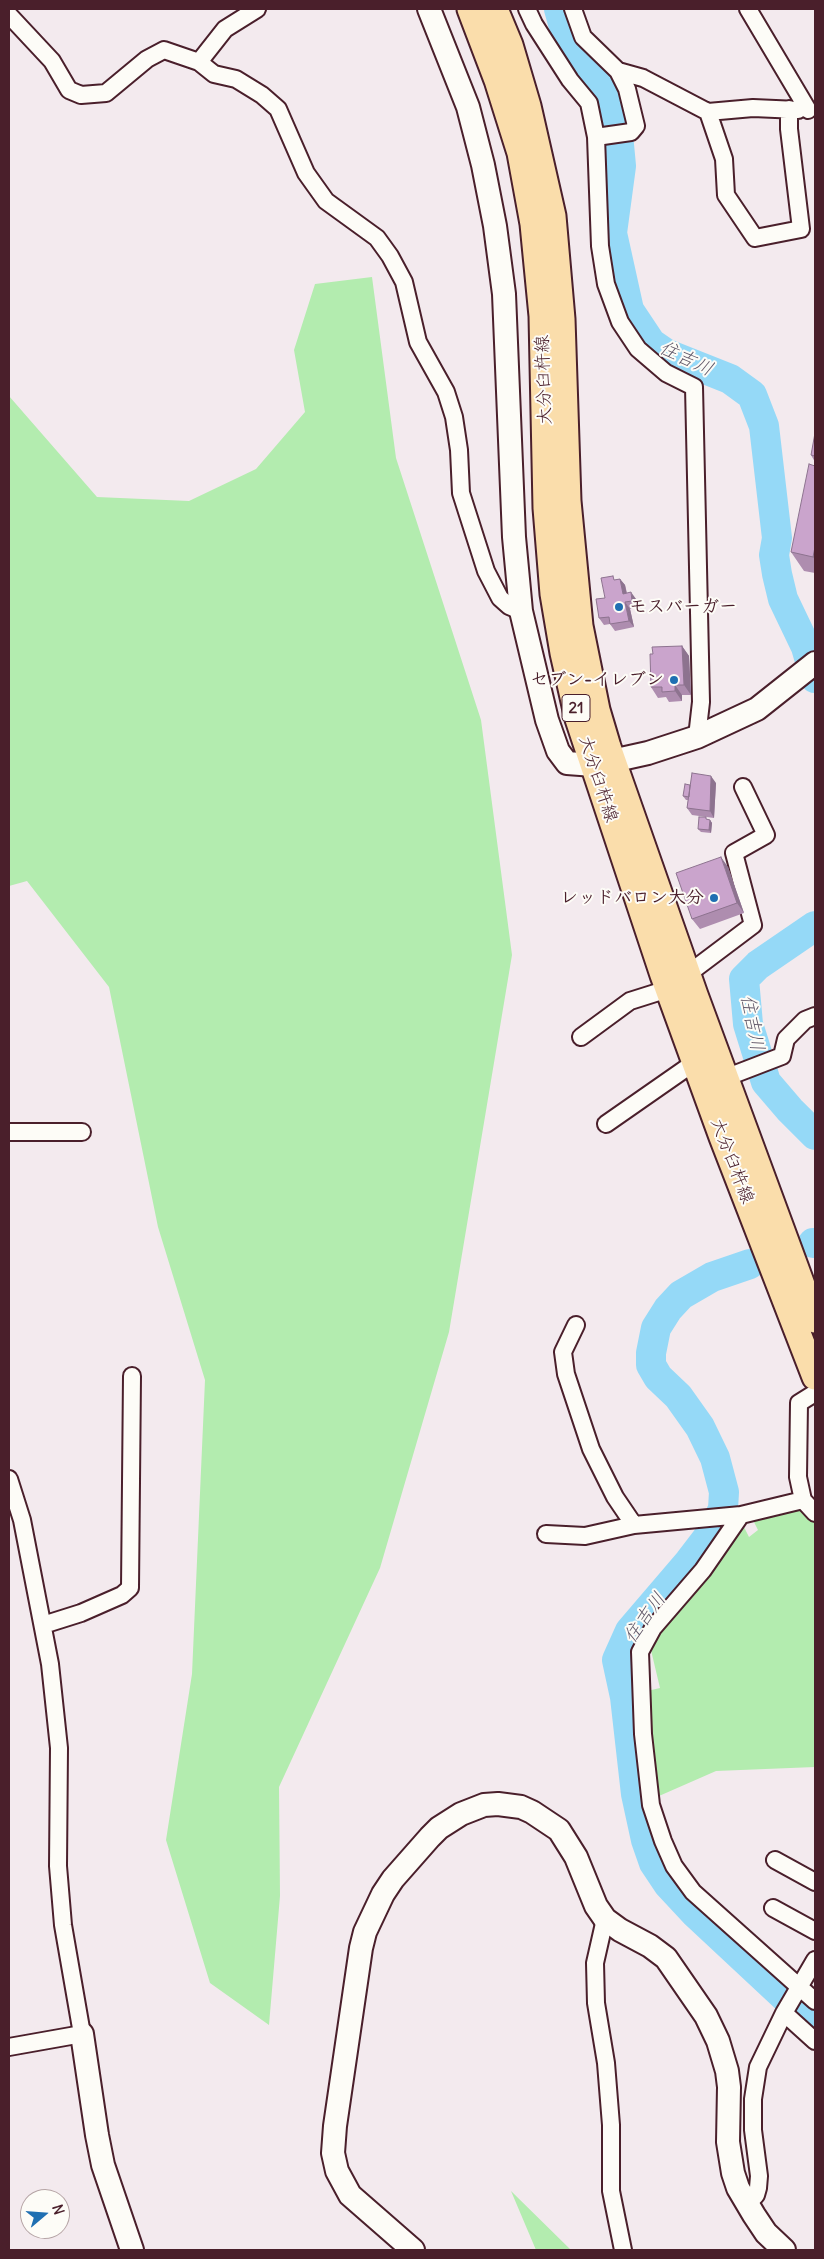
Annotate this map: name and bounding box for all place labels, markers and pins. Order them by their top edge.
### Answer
place label: モスバーガー [629,596,737,618]
marker: モスバーガー [613,601,625,613]
place label: セブン-イレブン [530,669,664,691]
marker: セブン-イレブン [668,674,680,686]
place label: レッドバロン大分 [560,887,704,909]
marker: レッドバロン大分 [708,892,720,904]

